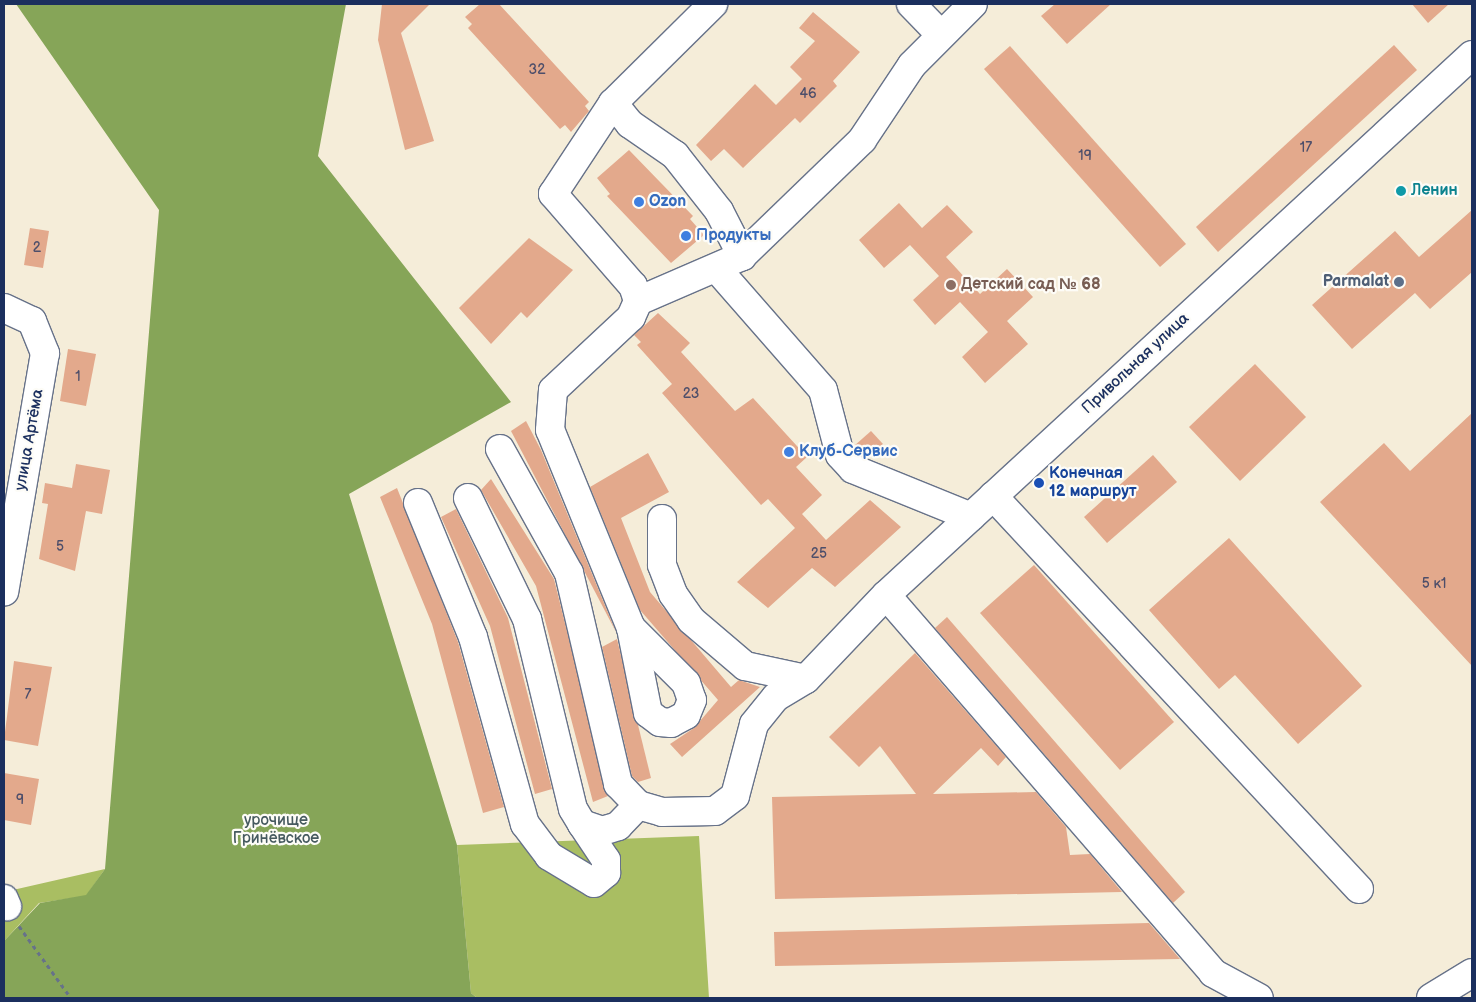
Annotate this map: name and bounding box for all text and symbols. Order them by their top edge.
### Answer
house number: 32 [529,62,545,78]
house number: 46 [799,86,817,102]
house number: 17 [1300,140,1312,156]
house number: 19 [1078,148,1092,164]
place label: Ленин [1411,181,1458,201]
marker: Ленин [1395,185,1407,197]
place label: Ozon [649,192,686,212]
marker: Ozon [633,196,645,208]
place label: Продукты [696,226,771,246]
marker: Продукты [680,230,692,242]
house number: 2 [33,240,41,256]
place label: Parmalat [1323,272,1389,292]
place label: Детский сад № 68 [961,275,1100,295]
marker: Parmalat [1393,276,1405,288]
marker: Детский сад № 68 [945,279,957,291]
street label: Привольная улица [1078,309,1194,419]
house number: 1 [75,369,81,385]
house number: 23 [683,386,699,402]
street label: улица Артёма [12,388,48,492]
place label: Клуб-Сервис [799,442,898,462]
marker: Клуб-Сервис [783,446,795,458]
place label: Конечная 12 маршрут [1049,464,1137,502]
marker: Конечная 12 маршрут [1033,477,1045,489]
house number: 5 [56,539,64,555]
house number: 25 [811,546,827,562]
house number: 5 к1 [1422,576,1446,592]
house number: 7 [25,687,31,703]
house number: 9 [16,792,24,808]
park label: урочище Гринёвское [233,811,319,849]

